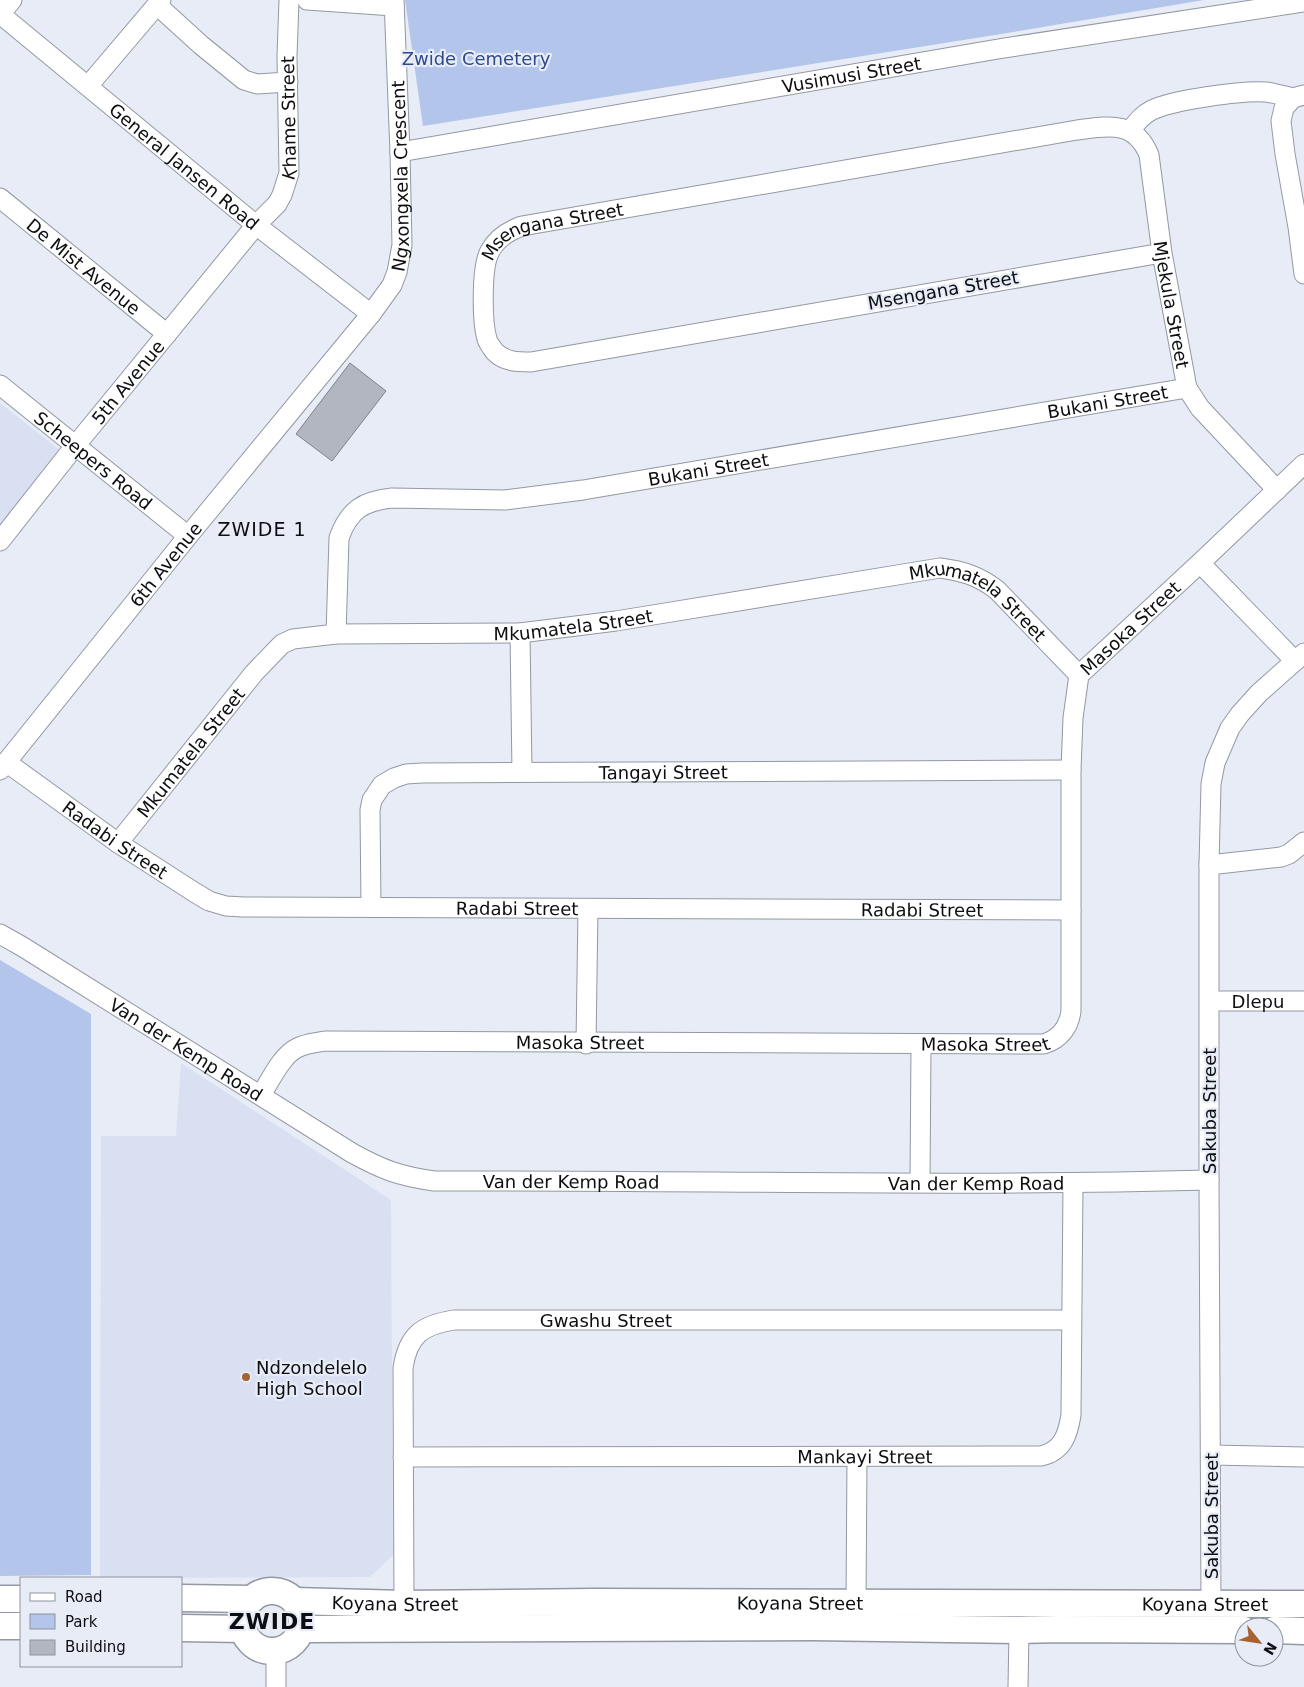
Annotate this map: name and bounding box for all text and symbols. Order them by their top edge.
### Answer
park label: Zwide Cemetery [402,48,551,69]
street label: Vusimusi Street [780,52,922,97]
street label: Khame Street [277,56,301,182]
street label: Ngxongxela Crescent [387,80,413,273]
street label: General Jansen Road [105,98,263,234]
street label: Msengana Street [477,198,625,264]
street label: De Mist Avenue [23,214,145,319]
street label: Mjekula Street [1150,239,1194,370]
street label: Msengana Street [866,266,1020,314]
street label: 5th Avenue [87,335,168,428]
street label: Bukani Street [1046,381,1169,422]
street label: Scheepers Road [30,407,157,514]
street label: Bukani Street [646,448,770,489]
street label: 6th Avenue [125,518,206,611]
district label: ZWIDE 1 [217,518,307,540]
street label: Mkumatela Street [907,557,1051,645]
street label: Masoka Street [1076,576,1184,679]
street label: Mkumatela Street [494,605,654,644]
street label: Mkumatela Street [132,683,249,821]
street label: Tangayi Street [598,761,728,783]
street label: Radabi Street [59,796,172,883]
street label: Radabi Street [456,897,578,919]
street label: Radabi Street [861,899,983,920]
street label: Dlepu [1232,991,1284,1012]
street label: Van der Kemp Road [106,993,267,1105]
street label: Masoka Street [516,1031,644,1053]
street label: Masoka Street [921,1032,1053,1054]
street label: Sakuba Street [1199,1048,1220,1174]
street label: Van der Kemp Road [483,1170,660,1192]
street label: Van der Kemp Road [888,1172,1065,1194]
street label: Gwashu Street [540,1310,672,1331]
place label: Ndzondelelo High School [256,1357,367,1399]
marker: Ndzondelelo High School [240,1371,252,1383]
street label: Mankayi Street [797,1446,933,1467]
street label: Sakuba Street [1201,1453,1222,1579]
legend [20,1577,182,1667]
text: Road [65,1588,103,1606]
street label: Koyana Street [331,1592,458,1615]
street label: Koyana Street [737,1592,863,1613]
street label: Koyana Street [1142,1593,1268,1614]
district label: ZWIDE [229,1609,315,1634]
text: Park [65,1613,98,1631]
north arrow [1234,1617,1284,1667]
text: Building [65,1638,126,1656]
text: N [1260,1639,1280,1658]

